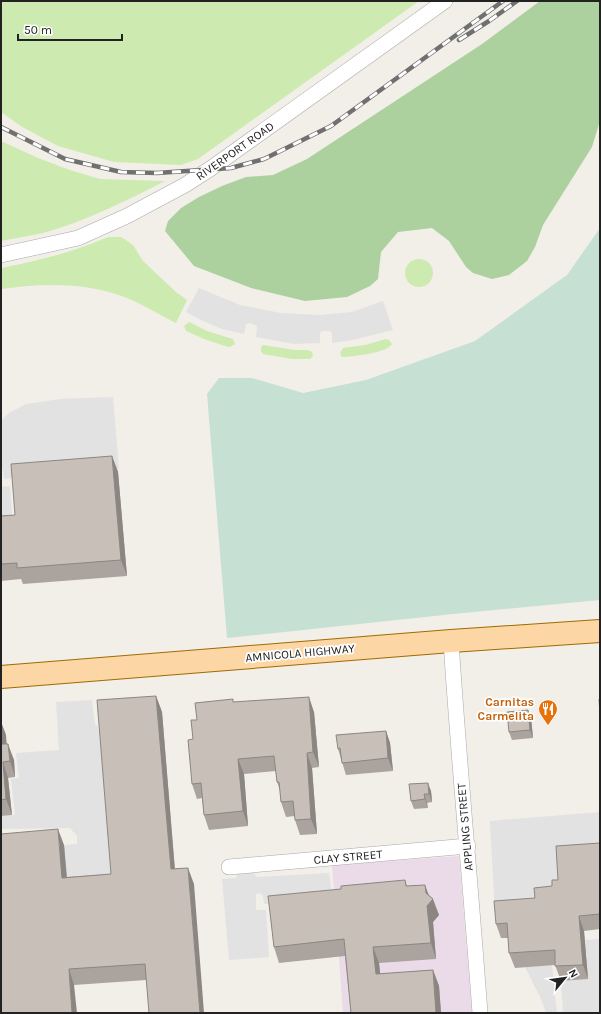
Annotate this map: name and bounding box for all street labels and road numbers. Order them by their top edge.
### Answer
street label: RIVERPORT ROAD [193,119,277,183]
street label: AMNICOLA HIGHWAY [245,641,356,665]
street label: APPLING STREET [454,783,476,871]
street label: CLAY STREET [313,847,383,867]

